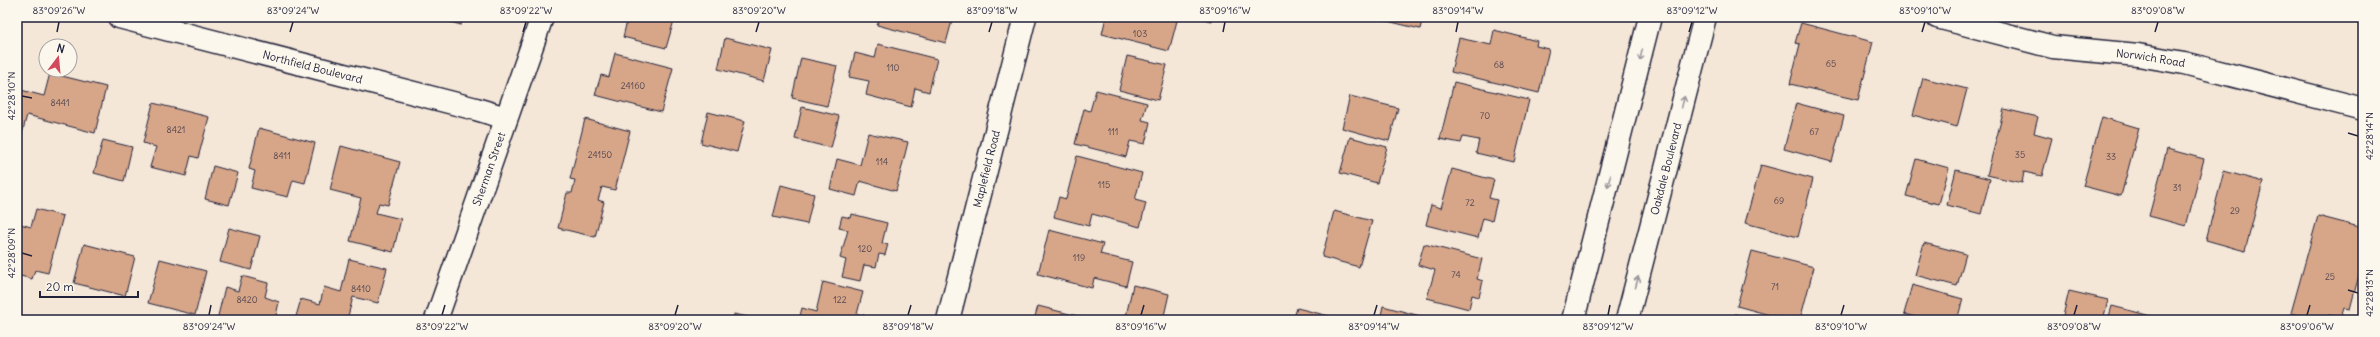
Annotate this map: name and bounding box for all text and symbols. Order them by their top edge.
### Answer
text: 83°09'26"W [33,4,85,17]
text: 83°09'24"W [267,4,319,17]
text: 83°09'22"W [500,4,552,17]
text: 83°09'20"W [732,4,786,17]
text: 83°09'18"W [966,4,1018,17]
text: 83°09'16"W [1199,4,1251,17]
text: 83°09'14"W [1432,4,1484,17]
text: 83°09'12"W [1667,4,1717,17]
text: 83°09'10"W [1899,4,1951,17]
text: 83°09'08"W [2131,4,2185,17]
house number: 103 [1133,28,1147,39]
north arrow [38,38,78,78]
text: N [55,41,66,56]
street label: Norwich Road [2115,46,2187,70]
street label: Northfield Boulevard [261,47,365,87]
one-way arrow [1636,48,1644,61]
house number: 65 [1826,58,1836,69]
house number: 68 [1494,59,1504,70]
house number: 110 [886,62,900,73]
text: 42°28'10"N [5,72,18,120]
house number: 24160 [621,80,645,91]
one-way arrow [1680,96,1687,109]
house number: 8441 [50,97,70,108]
house number: 70 [1480,110,1490,121]
text: 42°28'14"N [2363,112,2376,160]
street label: Oakdale Boulevard [1647,121,1685,217]
house number: 8421 [167,124,185,135]
house number: 111 [1108,126,1118,137]
house number: 67 [1809,126,1819,137]
street label: Maplefield Road [970,128,1003,209]
street label: Sherman Street [469,130,508,208]
house number: 24150 [588,149,612,160]
house number: 35 [2015,149,2025,160]
house number: 8411 [273,150,291,161]
house number: 33 [2106,151,2116,162]
house number: 114 [876,156,888,167]
one-way arrow [1604,174,1612,187]
house number: 115 [1098,179,1110,190]
house number: 31 [2173,182,2181,193]
house number: 69 [1774,195,1784,206]
house number: 72 [1465,197,1475,208]
house number: 29 [2230,205,2240,216]
text: 42°28'09"N [5,228,18,278]
house number: 120 [858,243,872,254]
house number: 119 [1073,252,1085,263]
house number: 74 [1451,269,1461,280]
text: 42°28'13"N [2363,269,2376,317]
house number: 25 [2325,271,2335,282]
scale bar [40,273,138,299]
one-way arrow [1634,276,1641,289]
text: 20 m [46,279,74,294]
house number: 71 [1771,281,1779,292]
house number: 8410 [351,283,371,294]
house number: 8420 [236,294,258,305]
house number: 122 [833,294,847,305]
text: 83°09'24"W [183,320,235,333]
text: 83°09'22"W [416,320,468,333]
text: 83°09'20"W [648,320,702,333]
text: 83°09'18"W [882,320,934,333]
text: 83°09'16"W [1115,320,1167,333]
text: 83°09'14"W [1348,320,1400,333]
text: 83°09'12"W [1583,320,1633,333]
text: 83°09'10"W [1815,320,1867,333]
text: 83°09'08"W [2047,320,2101,333]
text: 83°09'06"W [2280,320,2334,333]

